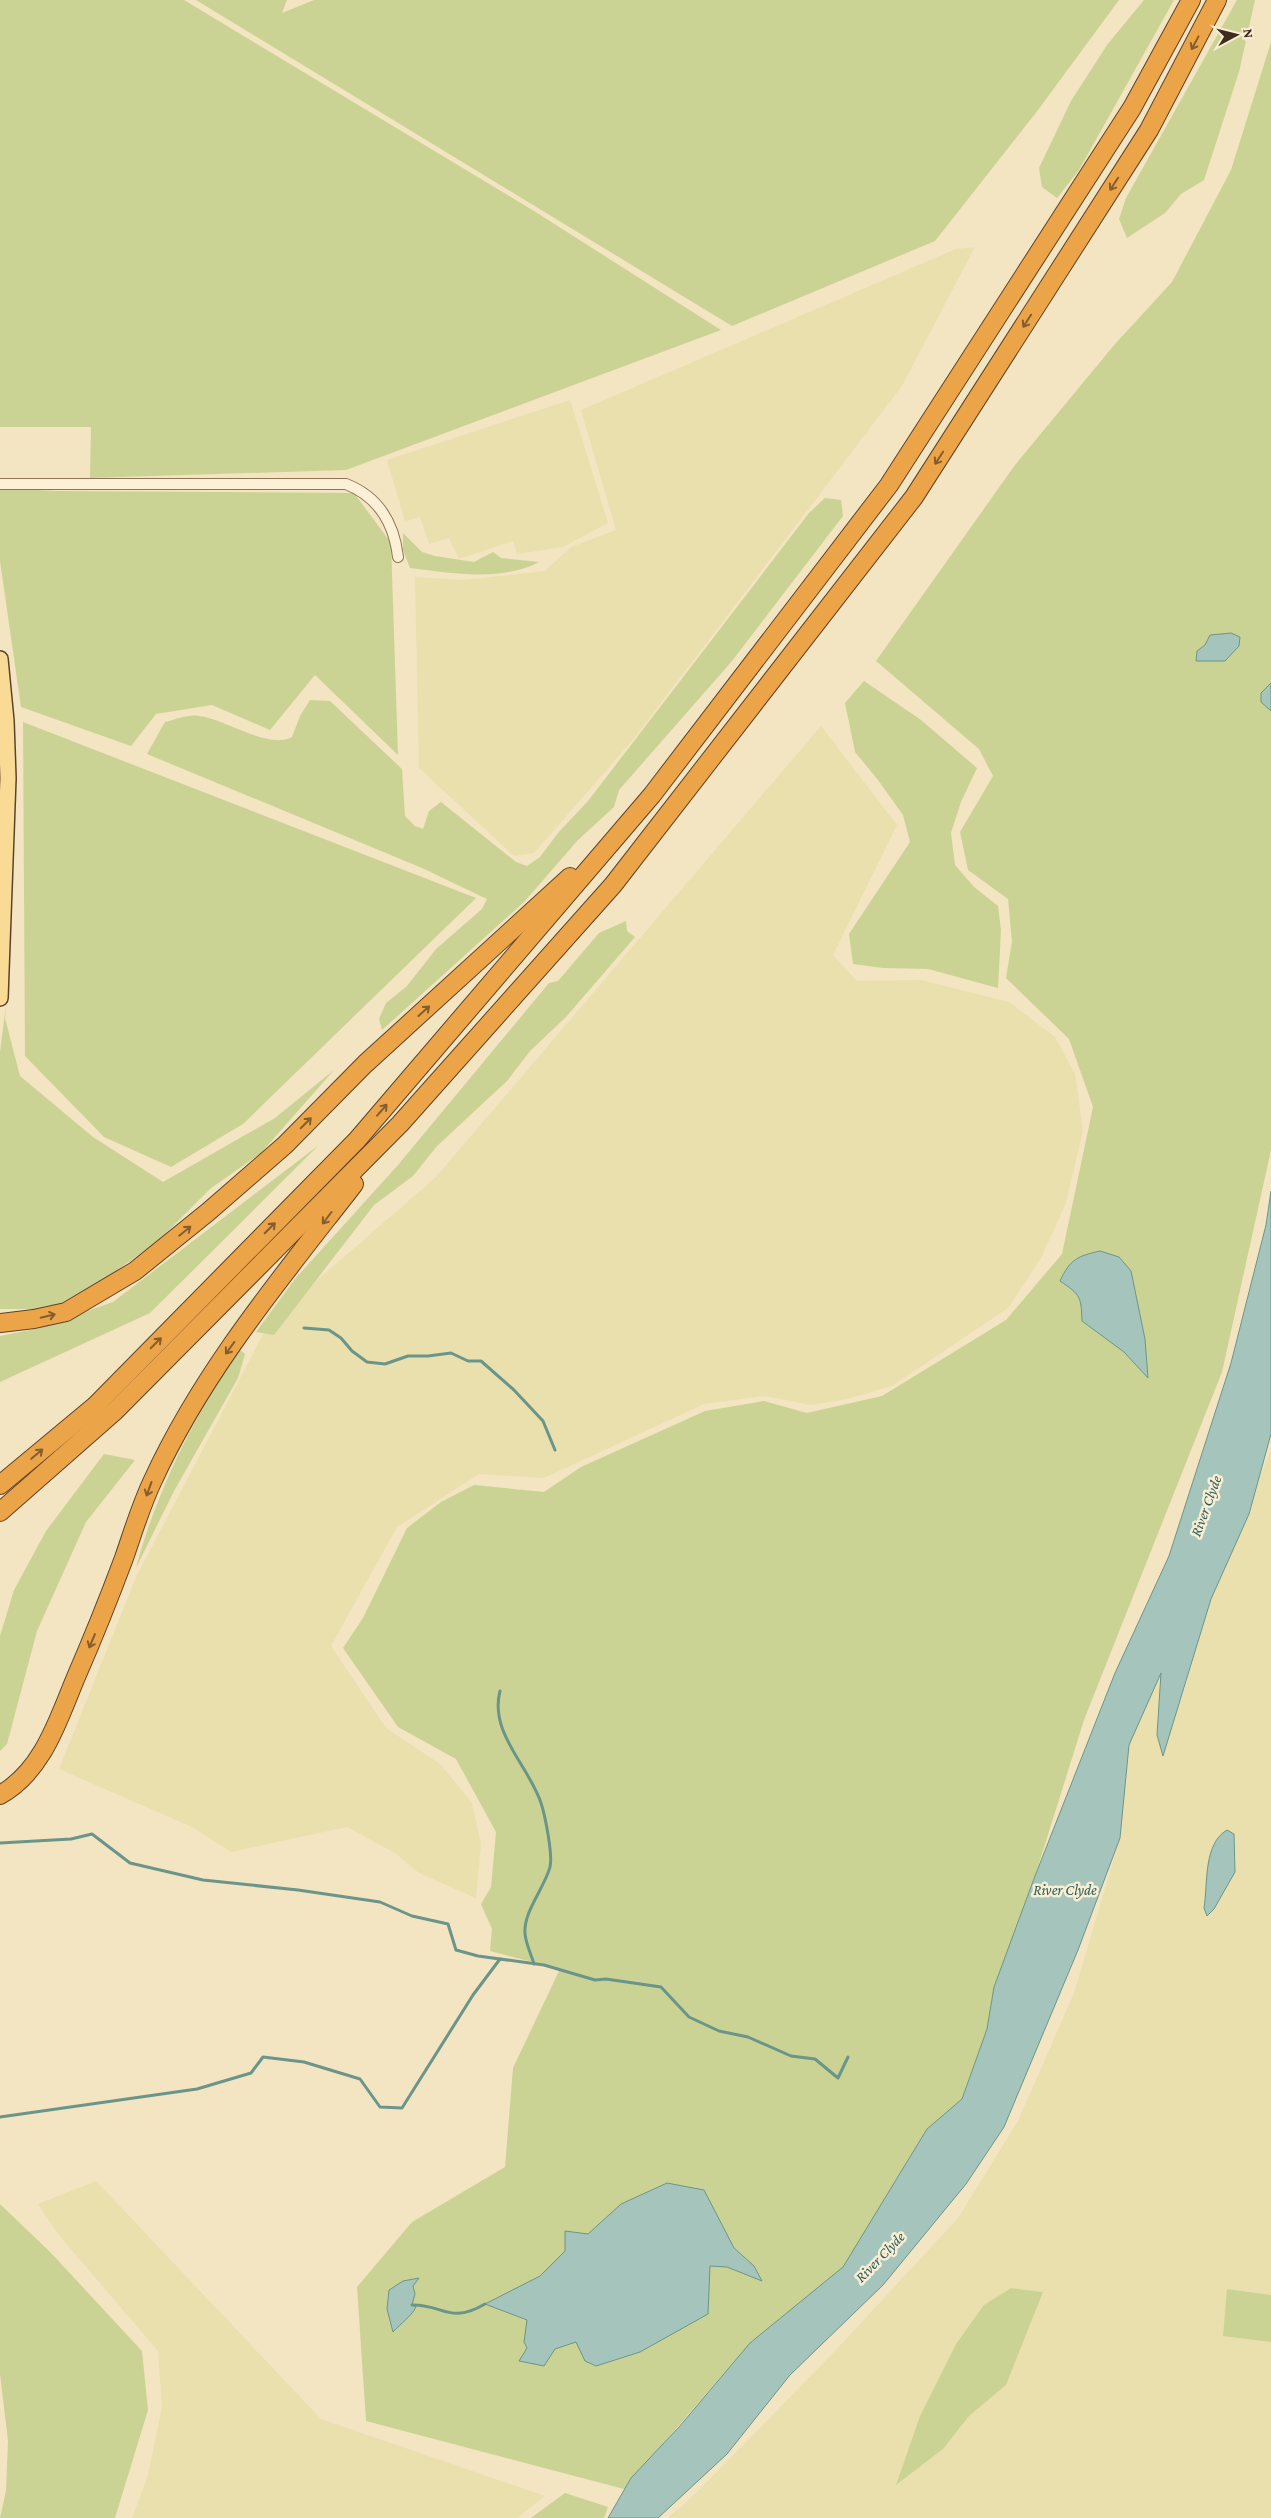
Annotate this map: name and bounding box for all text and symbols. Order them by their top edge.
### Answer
north arrow [1211,10,1261,60]
text: N [1240,28,1257,40]
one-way arrow [1190,35,1199,50]
one-way arrow [1109,177,1119,191]
one-way arrow [1022,314,1032,328]
one-way arrow [934,451,944,465]
one-way arrow [417,1005,430,1017]
one-way arrow [377,1104,388,1117]
one-way arrow [300,1117,312,1129]
one-way arrow [322,1211,333,1224]
one-way arrow [264,1222,276,1234]
one-way arrow [178,1226,191,1237]
one-way arrow [40,1311,56,1320]
one-way arrow [150,1337,162,1350]
one-way arrow [225,1341,235,1355]
one-way arrow [31,1448,44,1460]
water label: River Clyde [1188,1473,1225,1539]
one-way arrow [144,1481,153,1496]
one-way arrow [86,1633,96,1648]
water label: River Clyde [1033,1882,1097,1899]
water label: River Clyde [852,2228,909,2286]

